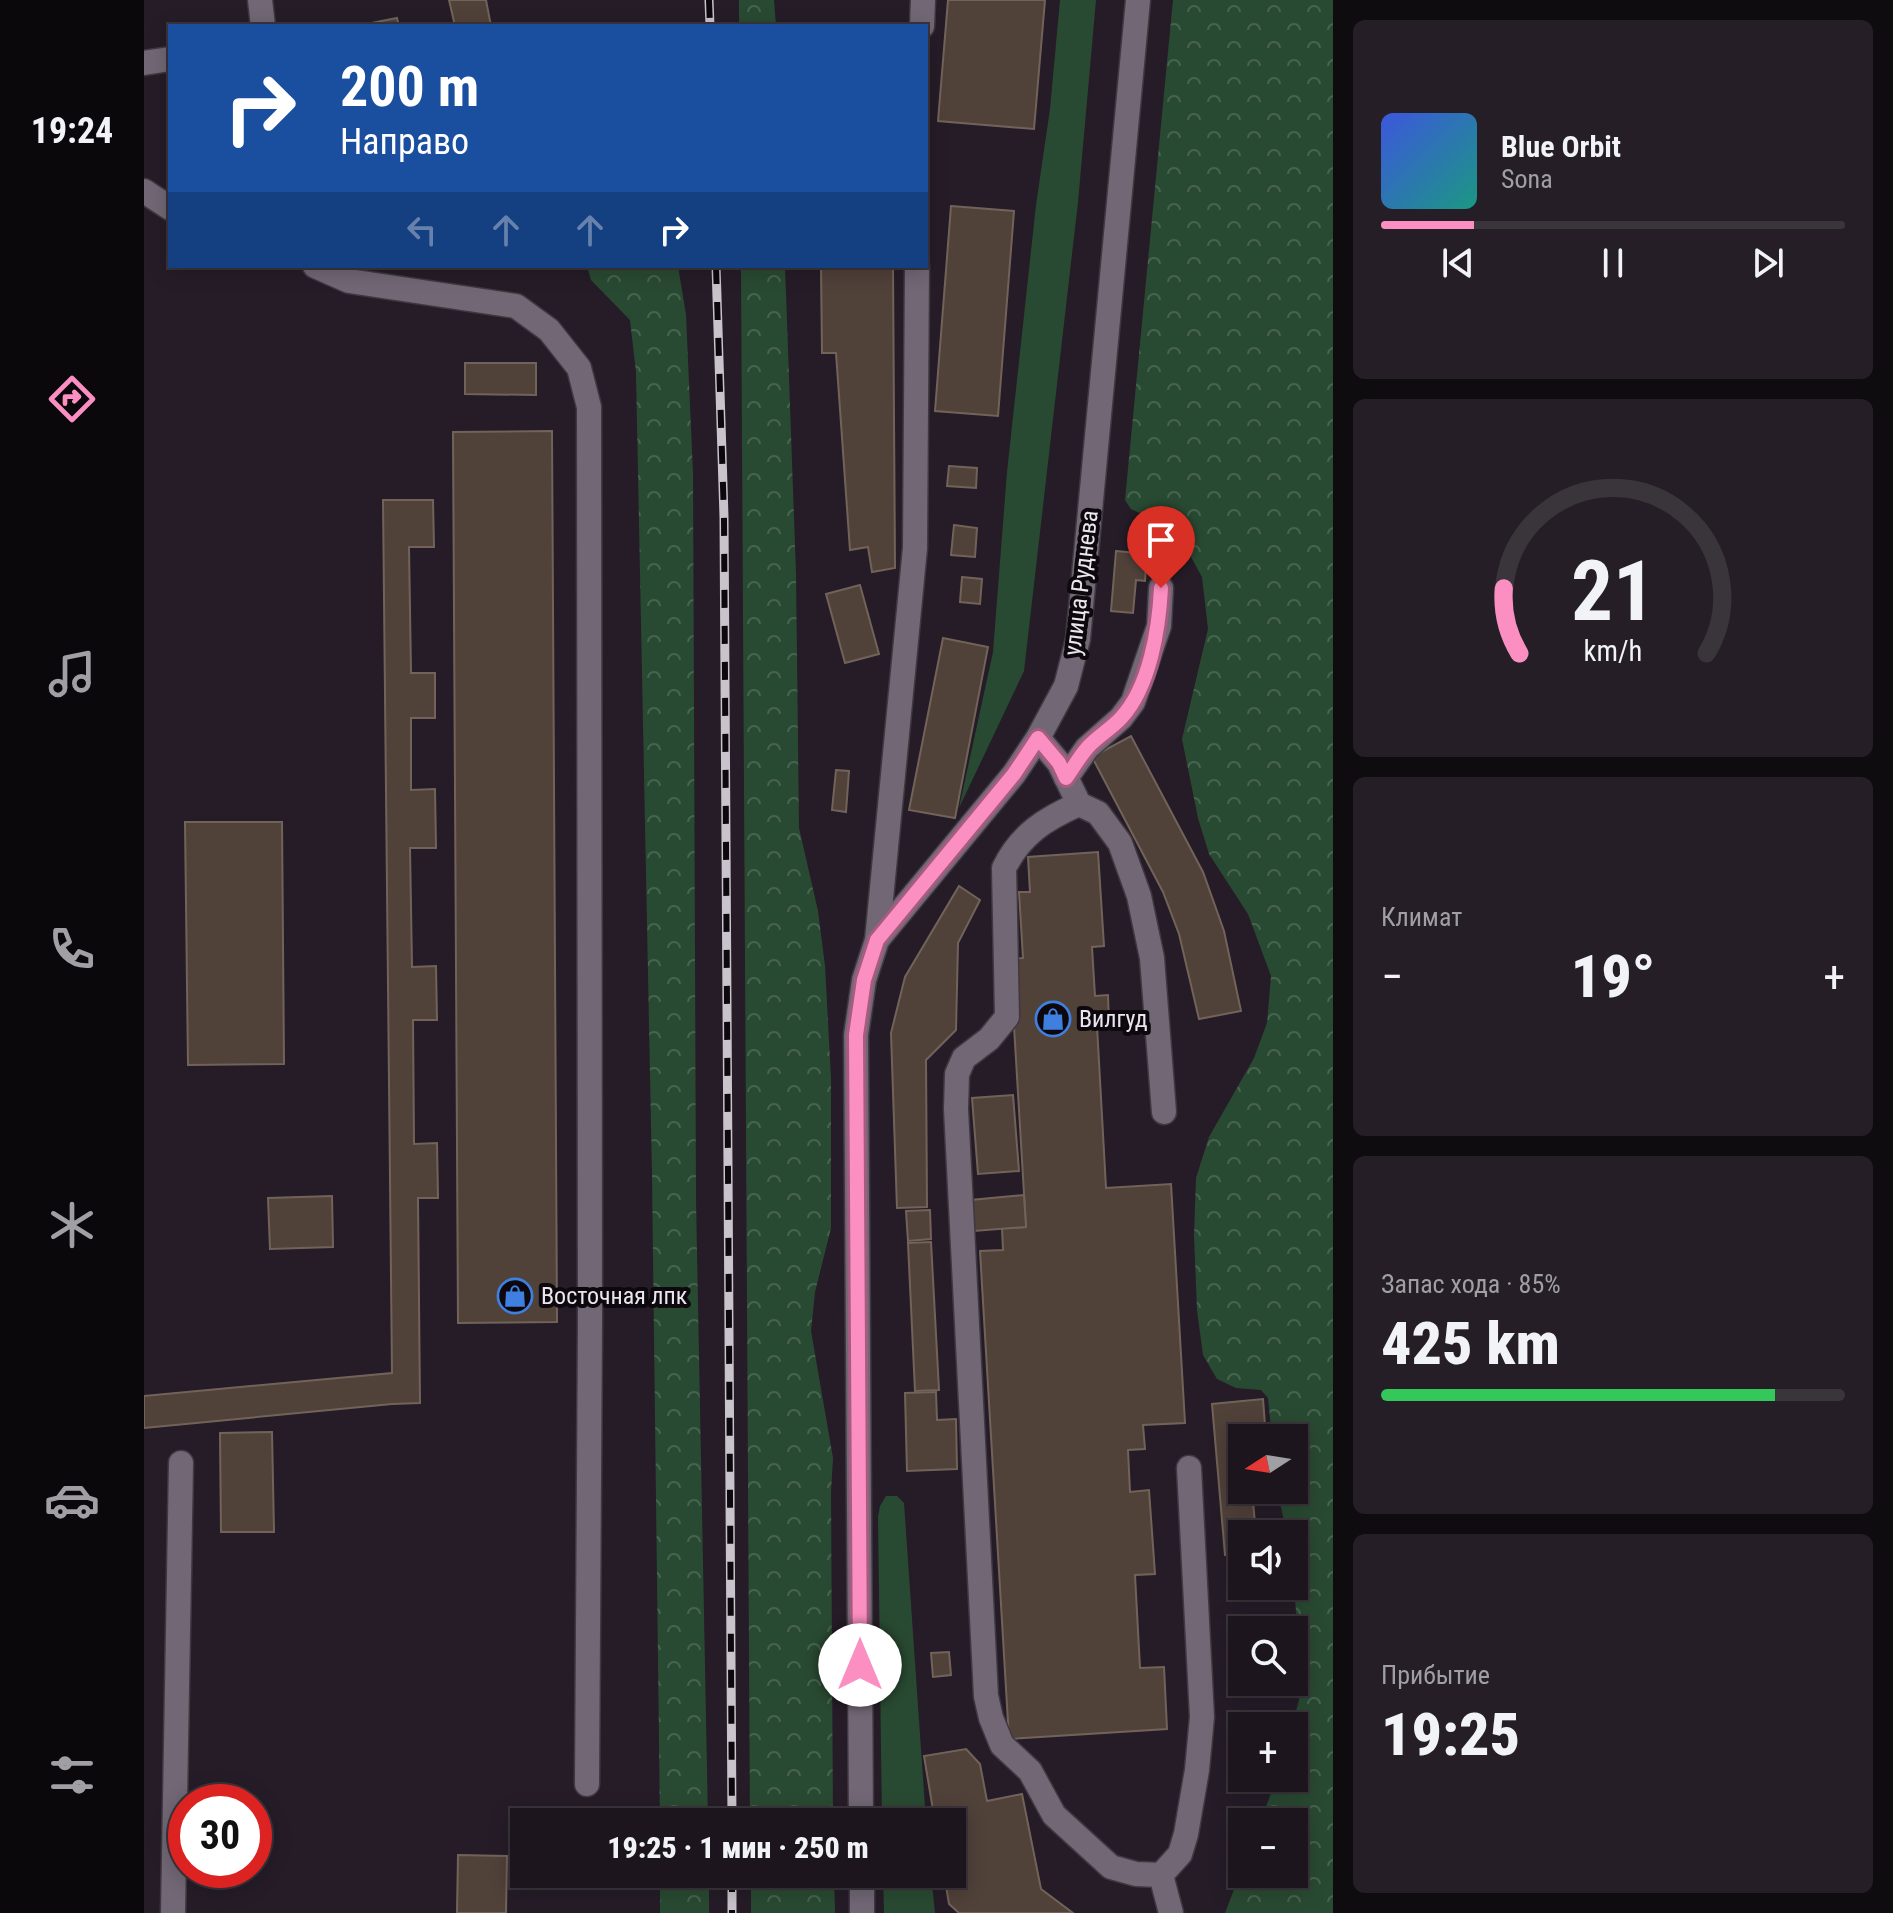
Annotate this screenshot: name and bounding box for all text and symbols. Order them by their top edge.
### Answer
text: 200 m [340,54,479,120]
icon: right [208,56,312,160]
text: 19:24 [31,110,113,152]
text: Направо [340,121,469,163]
text: Blue Orbit [1501,129,1621,164]
text: Sona [1501,164,1553,194]
icon: left [400,208,444,252]
icon: ahead [484,208,528,252]
icon: ahead [568,208,612,252]
icon: right [652,208,696,252]
icon: previous [1436,241,1480,285]
icon: pause [1591,241,1635,285]
icon: next [1746,241,1790,285]
icon: directions [44,371,100,427]
pin [1127,506,1195,588]
street label: улица Руднева [1058,509,1104,657]
icon: arrive [1139,518,1183,562]
text: 21 [1571,542,1655,639]
text: km/h [1584,634,1642,668]
icon: music [44,646,100,702]
text: Климат [1381,902,1462,932]
icon: phone [44,921,100,977]
text: 19° [1571,941,1655,1012]
text: − [1381,951,1403,1003]
text: + [1823,951,1845,1003]
shop icon: Вилгуд [1034,1000,1072,1038]
place label: Вилгуд [1079,1005,1148,1033]
icon: climate [44,1197,100,1253]
text: Запас хода · 85% [1381,1269,1561,1299]
shop icon: Восточная лпк [496,1277,534,1315]
place label: Восточная лпк [541,1282,688,1310]
text: 425 km [1381,1308,1560,1379]
north arrow [1228,1424,1308,1504]
map controls [1228,1424,1308,1888]
icon: car [44,1472,100,1528]
button: sound [1228,1520,1308,1600]
button: search [1228,1616,1308,1696]
position arrow [818,1623,902,1707]
text: Прибытие [1381,1660,1490,1690]
text: 19:25 [1381,1699,1520,1770]
button: + [1228,1712,1308,1792]
icon: filters [44,1747,100,1803]
speed limit sign: 30 [168,1784,272,1888]
button: − [1228,1808,1308,1888]
text: 19:25 · 1 мин · 250 m [607,1830,869,1865]

